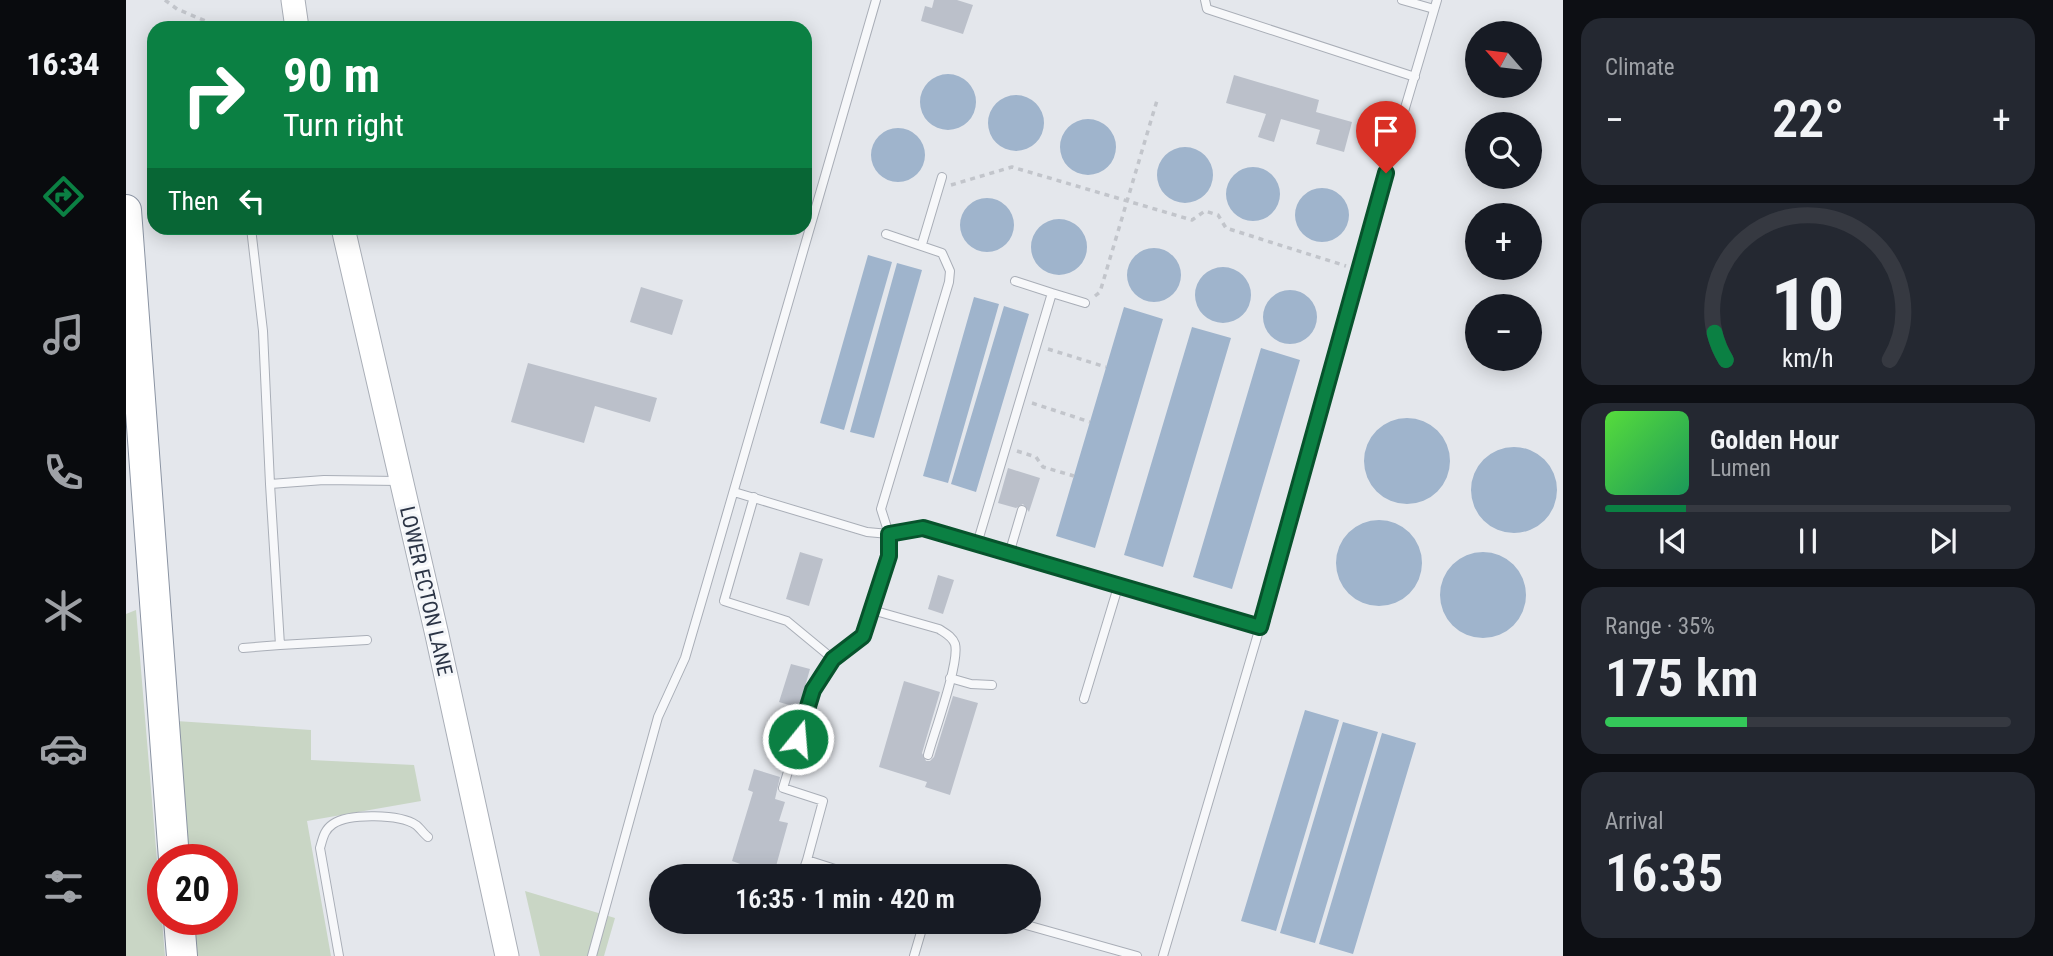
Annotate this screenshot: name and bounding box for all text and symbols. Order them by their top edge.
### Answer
north arrow [1465,21,1542,98]
map controls [1465,21,1542,371]
text: 16:34 [26,45,100,83]
text: 90 m [283,47,380,104]
icon: right [168,49,259,140]
text: Climate [1605,54,1675,81]
text: 22° [1772,89,1844,150]
text: − [1605,98,1624,142]
text: + [1992,98,2011,142]
pin [1356,101,1416,173]
text: Turn right [283,106,404,144]
icon: arrive [1367,112,1405,150]
button: search [1465,112,1542,189]
icon: directions [39,172,88,221]
icon: left [233,182,271,220]
text: Then [168,186,219,216]
button: + [1465,203,1542,280]
text: 10 [1771,262,1845,348]
button: − [1465,294,1542,371]
icon: music [39,310,88,359]
text: km/h [1782,343,1834,372]
text: Golden Hour [1710,425,1839,455]
icon: phone [39,448,88,497]
text: Lumen [1710,455,1771,482]
street label: LOWER ECTON LANE [395,504,457,678]
icon: previous [1654,522,1692,560]
icon: pause [1789,522,1827,560]
icon: next [1924,522,1962,560]
icon: climate [39,586,88,635]
text: Range · 35% [1605,613,1715,640]
text: 175 km [1605,648,1759,709]
position arrow [761,702,835,776]
icon: car [39,724,88,773]
text: Arrival [1605,808,1664,835]
text: 16:35 [1605,843,1723,904]
speed limit sign: 20 [147,844,238,935]
icon: filters [39,862,88,911]
text: 16:35 · 1 min · 420 m [735,884,955,914]

